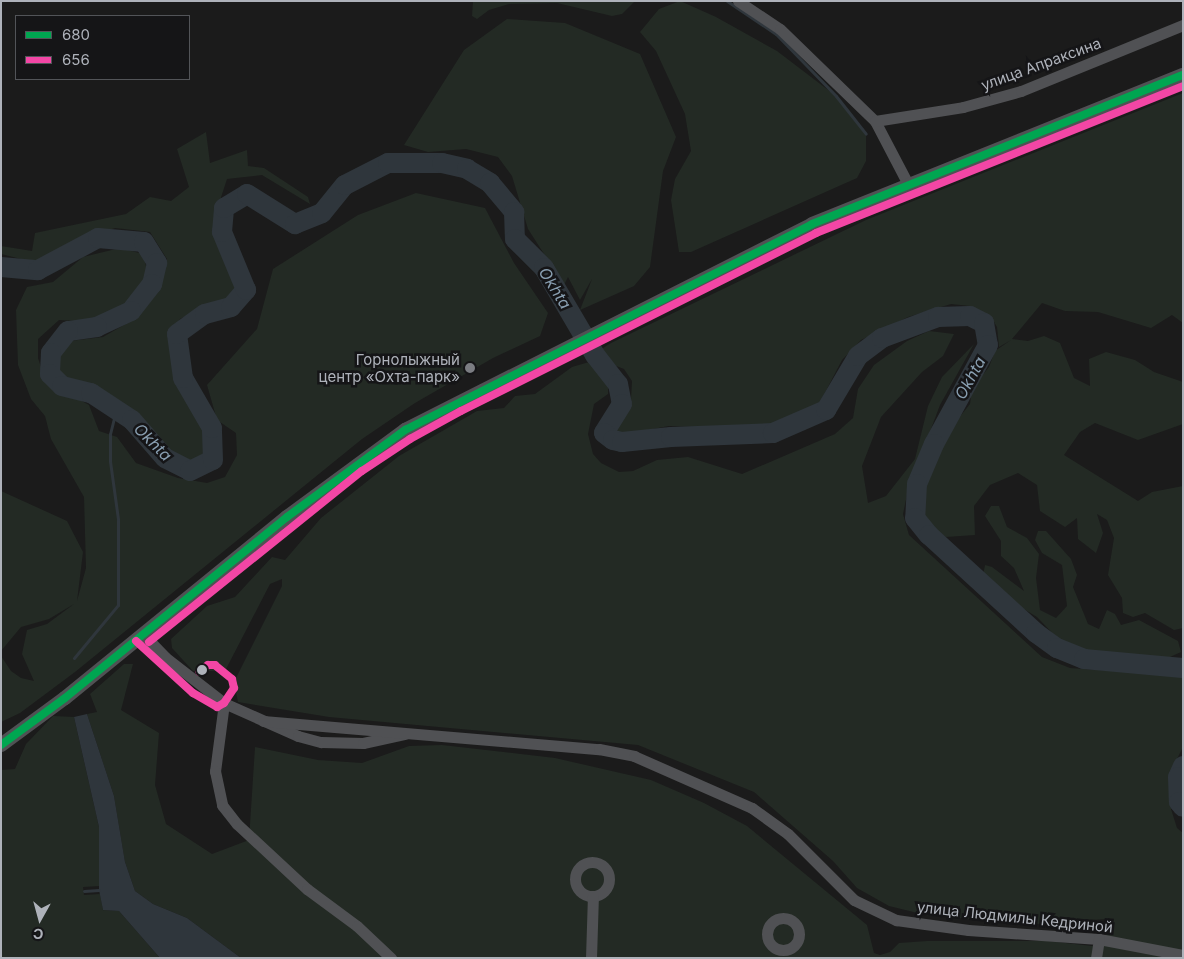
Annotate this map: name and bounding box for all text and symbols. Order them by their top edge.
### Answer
legend [15,15,190,80]
text: 680 [62,25,90,44]
street label: улица Апраксина [979,34,1103,94]
text: 656 [62,50,90,69]
water label: Okhta [535,264,575,312]
place label: Горнолыжный центр «Охта-парк» [319,350,460,385]
water label: Okhta [951,353,989,403]
marker: Горнолыжный центр «Охта-парк» [464,362,476,374]
water label: Okhta [130,419,176,465]
unlabelled marker [197,665,207,675]
north arrow [15,894,65,944]
street label: улица Людмилы Кедриной [916,898,1114,936]
text: С [32,925,44,943]

